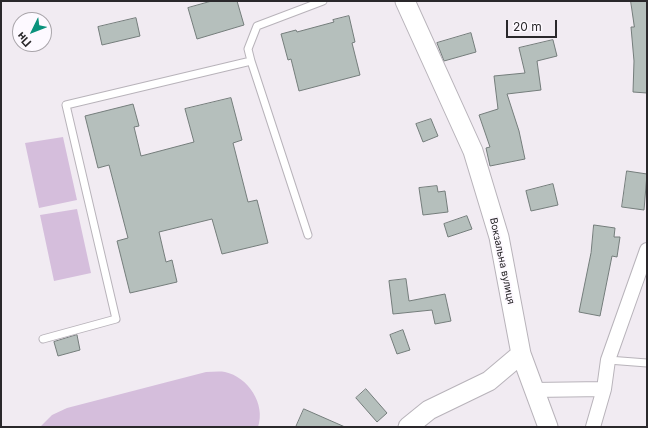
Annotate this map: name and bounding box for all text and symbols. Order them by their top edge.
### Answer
north arrow [12,12,52,52]
scale bar [508,12,559,38]
text: 20 m [513,19,542,34]
text: Пн [14,29,34,50]
street label: Вокзальна вулиця [487,217,517,305]

